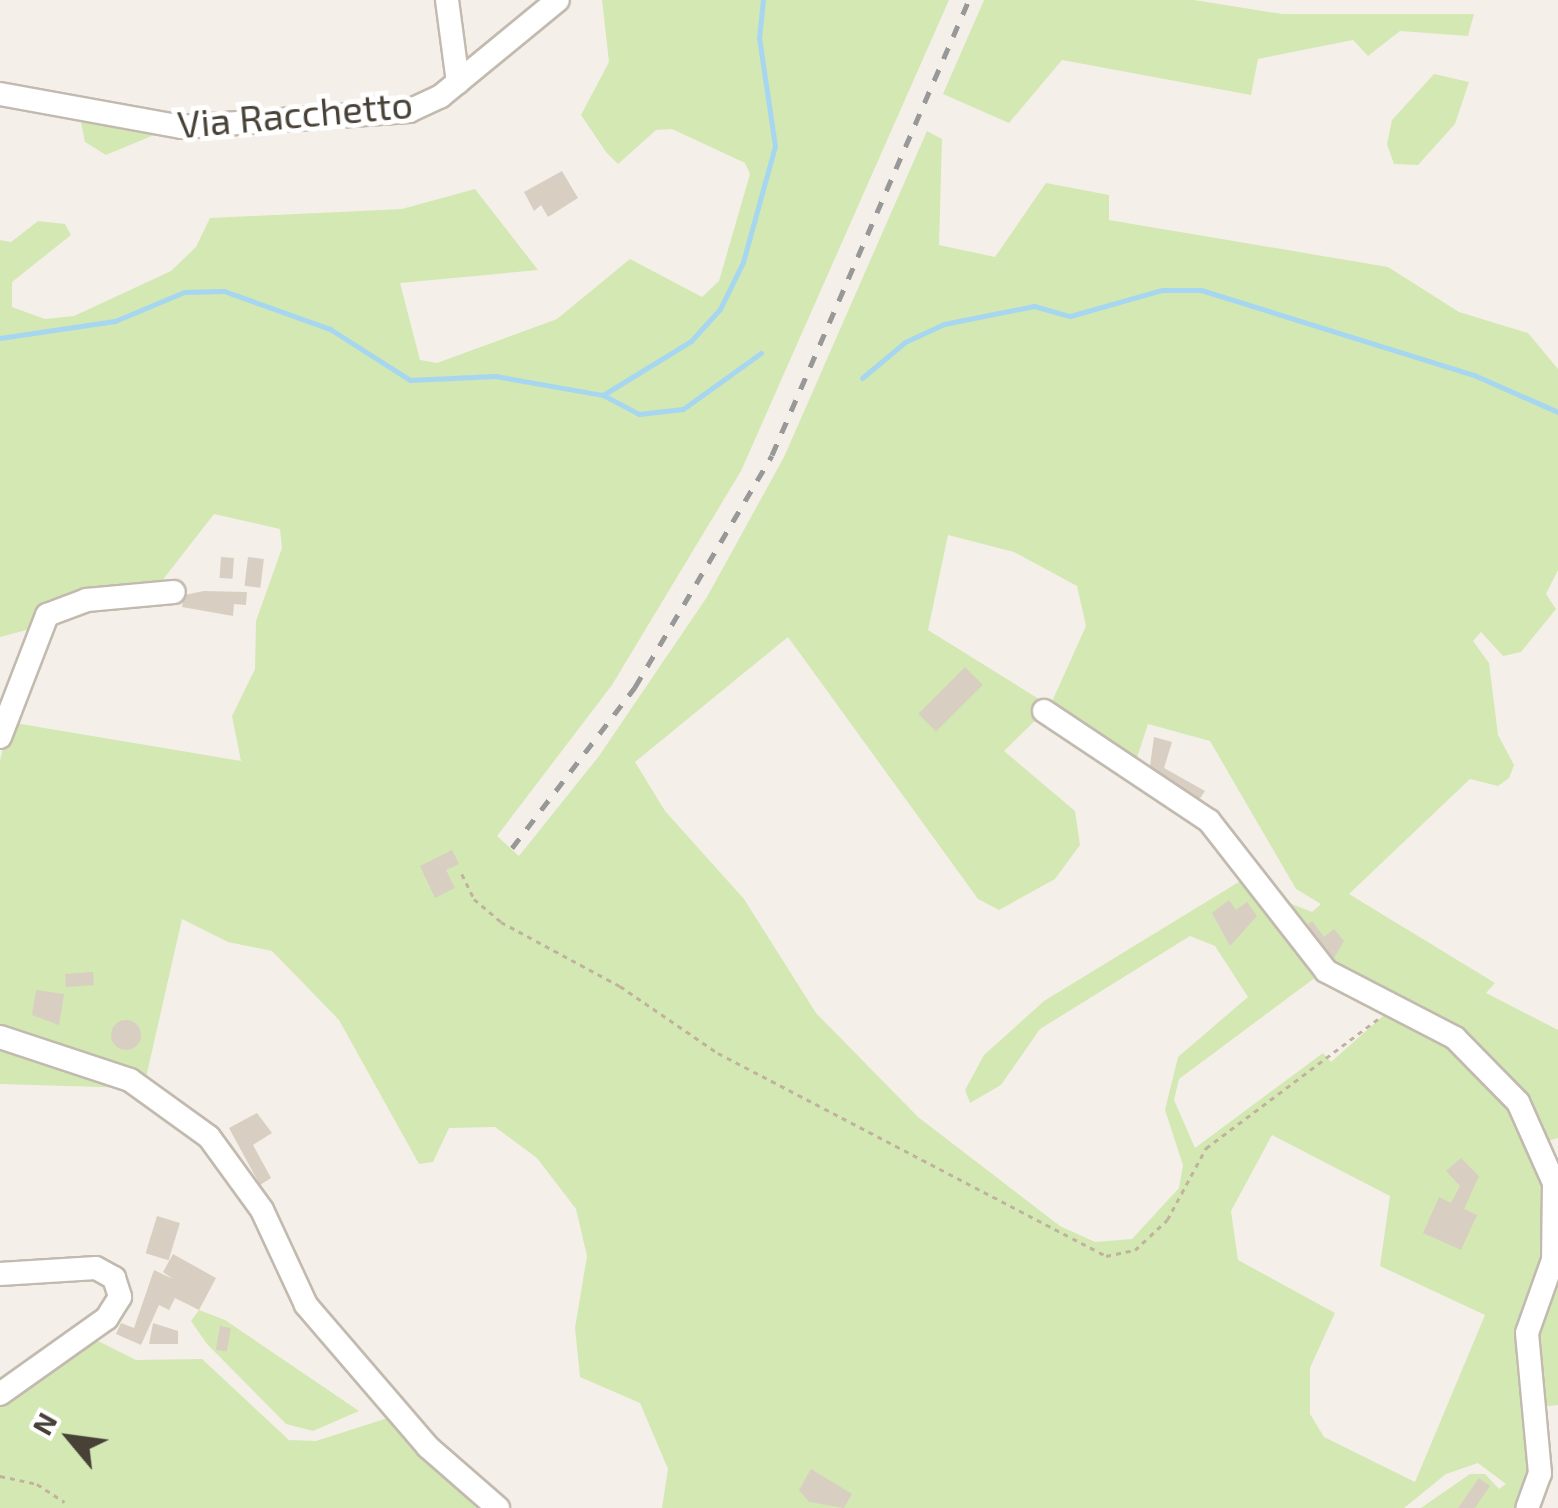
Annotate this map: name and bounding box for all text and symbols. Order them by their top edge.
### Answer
street label: Via Racchetto [175,81,415,147]
north arrow [20,1388,120,1488]
text: N [24,1406,64,1441]

